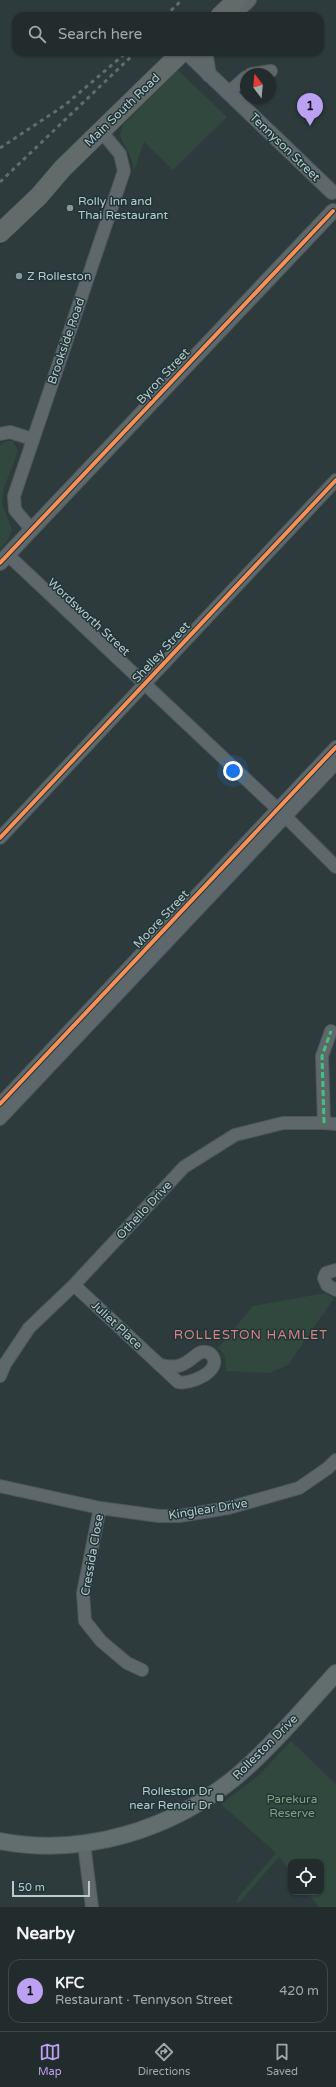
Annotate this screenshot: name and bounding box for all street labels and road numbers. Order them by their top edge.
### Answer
street label: Main South Road [82,71,162,149]
street label: Tennyson Street [247,110,323,184]
street label: Brookside Road [45,296,87,386]
street label: Byron Street [134,345,193,407]
street label: Wordsworth Street [45,575,133,659]
street label: Shelley Street [129,618,193,685]
street label: Moore Street [130,887,192,951]
street label: Othello Drive [114,1178,175,1242]
street label: Juliet Place [89,1298,145,1352]
street label: Kinglear Drive [168,1496,249,1522]
street label: Cressida Close [78,1513,106,1597]
street label: Rolleston Drive [230,1711,301,1782]

